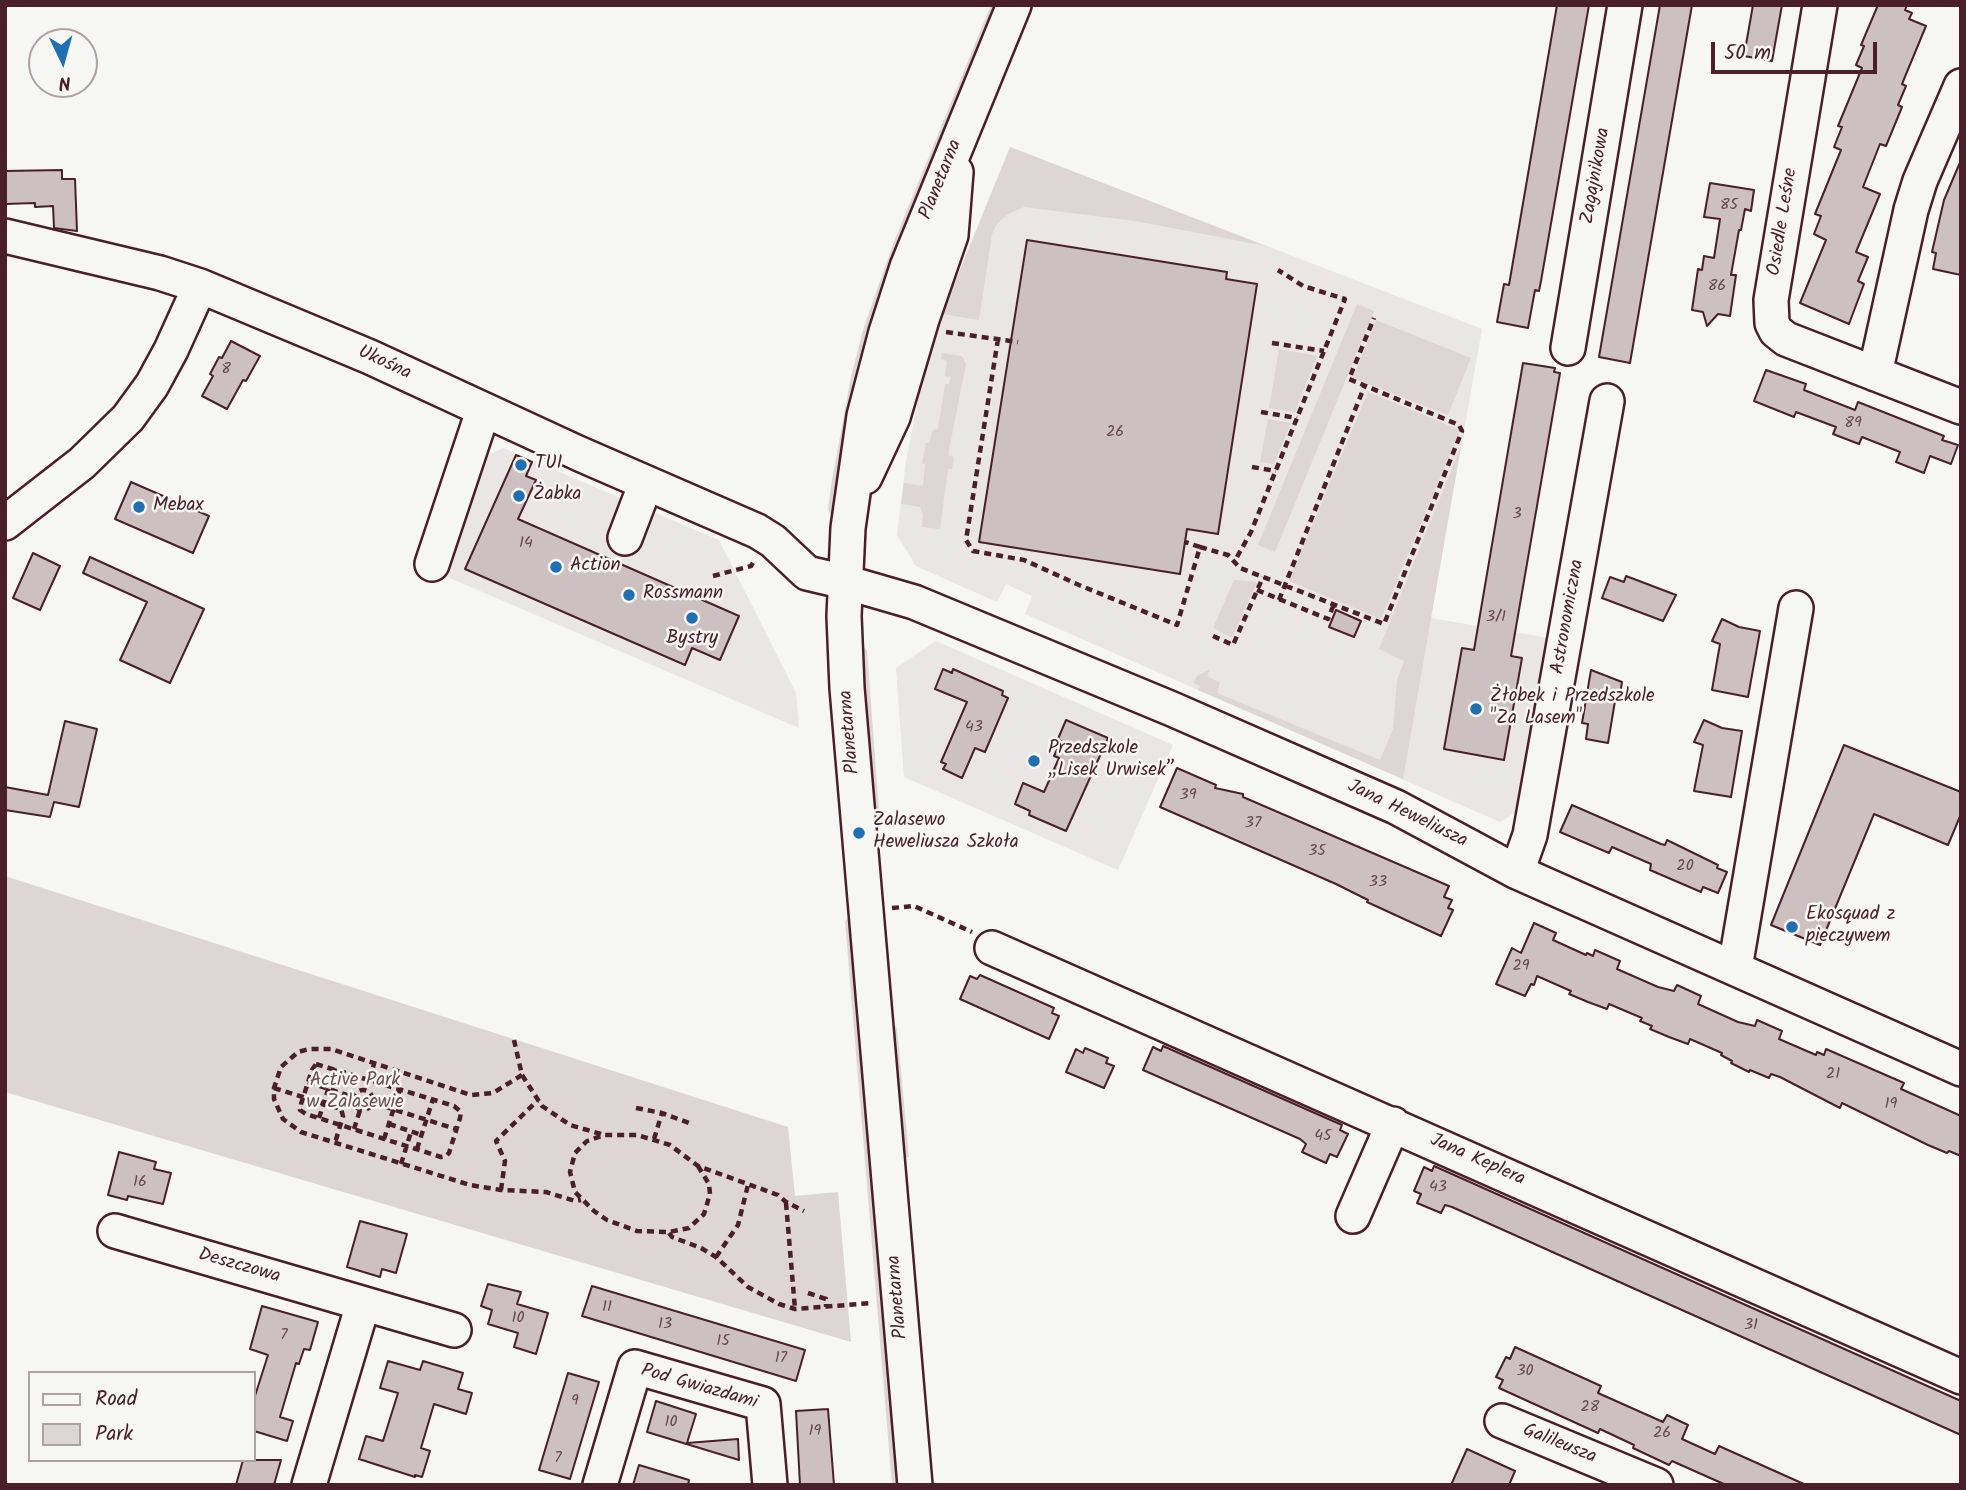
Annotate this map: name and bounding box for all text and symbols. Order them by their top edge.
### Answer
north arrow [28,28,98,98]
scale bar [1714,28,1880,72]
text: 50 m [1724,37,1771,70]
text: N [57,66,72,97]
street label: Zagajnikowa [1577,126,1617,226]
street label: Planetarna [916,137,968,223]
street label: Osiedle Leśne [1764,166,1804,278]
house number: 85 [1720,196,1738,216]
house number: 86 [1708,277,1726,297]
street label: Ukośna [354,342,414,386]
house number: 8 [221,360,231,380]
house number: 89 [1844,414,1862,434]
house number: 26 [1106,423,1124,443]
place label: TUI [535,454,562,476]
marker: TUI [513,457,529,473]
place label: Żabka [533,485,581,507]
marker: Żabka [511,488,527,504]
place label: Mebax [153,496,204,518]
marker: Mebax [131,499,147,515]
house number: 3 [1512,505,1522,525]
house number: 14 [519,534,533,554]
place label: Action [570,556,621,578]
street label: Astronomiczna [1548,558,1590,676]
marker: Action [548,559,564,575]
place label: Rossmann [643,584,723,606]
marker: Rossmann [621,587,637,603]
house number: 3/1 [1486,608,1506,628]
marker: Bystry [684,610,700,626]
place label: Bystry [666,629,718,651]
place label: Żłobek i Przedszkole "Za Lasem" [1490,687,1655,731]
street label: Planetarna [836,689,866,775]
marker: Żłobek i Przedszkole "Za Lasem" [1468,701,1484,717]
house number: 43 [965,718,983,738]
place label: Przedszkole „Lisek Urwisek” [1048,739,1175,783]
marker: Przedszkole „Lisek Urwisek” [1026,753,1042,769]
street label: Jana Heweliusza [1343,776,1471,854]
house number: 39 [1180,786,1196,806]
place label: Zalasewo Heweliusza Szkoła [873,811,1019,855]
house number: 37 [1245,814,1261,834]
marker: Zalasewo Heweliusza Szkoła [851,825,867,841]
house number: 35 [1308,842,1326,862]
house number: 20 [1676,857,1694,877]
house number: 33 [1369,873,1387,893]
place label: Ekosquad z pieczywem [1806,905,1895,949]
marker: Ekosquad z pieczywem [1784,919,1800,935]
house number: 29 [1512,957,1530,977]
house number: 21 [1826,1065,1840,1085]
park label: Active Park w Zalasewie [306,1071,404,1115]
house number: 19 [1885,1095,1897,1115]
house number: 45 [1314,1127,1332,1147]
street label: Jana Keplera [1426,1130,1528,1192]
house number: 16 [133,1173,147,1193]
house number: 43 [1429,1178,1447,1198]
street label: Deszczowa [195,1244,283,1290]
street label: Planetarna [884,1254,914,1340]
house number: 11 [602,1298,612,1318]
house number: 10 [511,1309,525,1329]
house number: 13 [658,1315,672,1335]
house number: 31 [1744,1316,1758,1336]
house number: 7 [280,1326,288,1346]
house number: 15 [716,1332,730,1352]
house number: 17 [775,1349,787,1369]
street label: Pod Gwiazdami [638,1360,760,1416]
house number: 30 [1516,1362,1534,1382]
legend [28,1371,256,1462]
text: Road [95,1383,137,1416]
house number: 9 [571,1392,579,1412]
house number: 28 [1581,1398,1599,1418]
house number: 10 [664,1413,678,1433]
text: Park [95,1418,133,1451]
street label: Galileusza [1519,1420,1599,1470]
house number: 19 [809,1422,821,1442]
house number: 26 [1653,1424,1671,1444]
house number: 7 [554,1449,562,1469]

